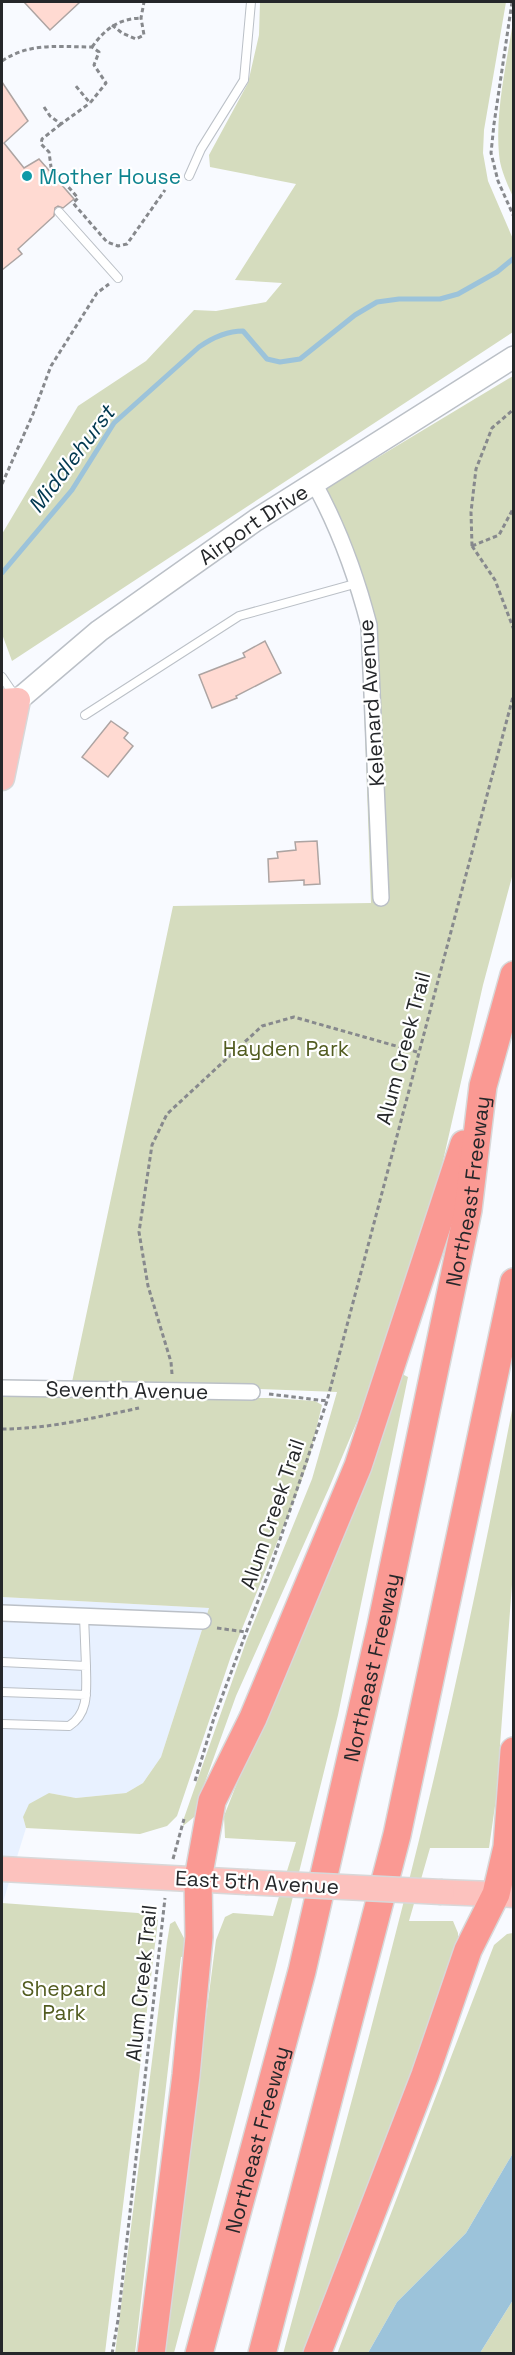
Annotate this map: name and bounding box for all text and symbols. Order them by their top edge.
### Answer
place label: Mother House [39,163,181,190]
marker: Mother House [20,169,34,183]
water label: Middlehurst [21,398,122,518]
street label: Airport Drive [193,477,313,570]
street label: Kelenard Avenue [352,618,390,788]
street label: Alum Creek Trail [370,968,436,1128]
park label: Hayden Park [223,1035,349,1062]
street label: Northeast Freeway [439,1094,495,1289]
street label: Seventh Avenue [45,1375,209,1405]
street label: Alum Creek Trail [234,1435,310,1593]
street label: Northeast Freeway [337,1571,405,1764]
street label: East 5th Avenue [174,1864,340,1900]
street label: Alum Creek Trail [119,1903,163,2063]
park label: Shepard Park [22,1975,106,2026]
street label: Northeast Freeway [219,2043,295,2236]

